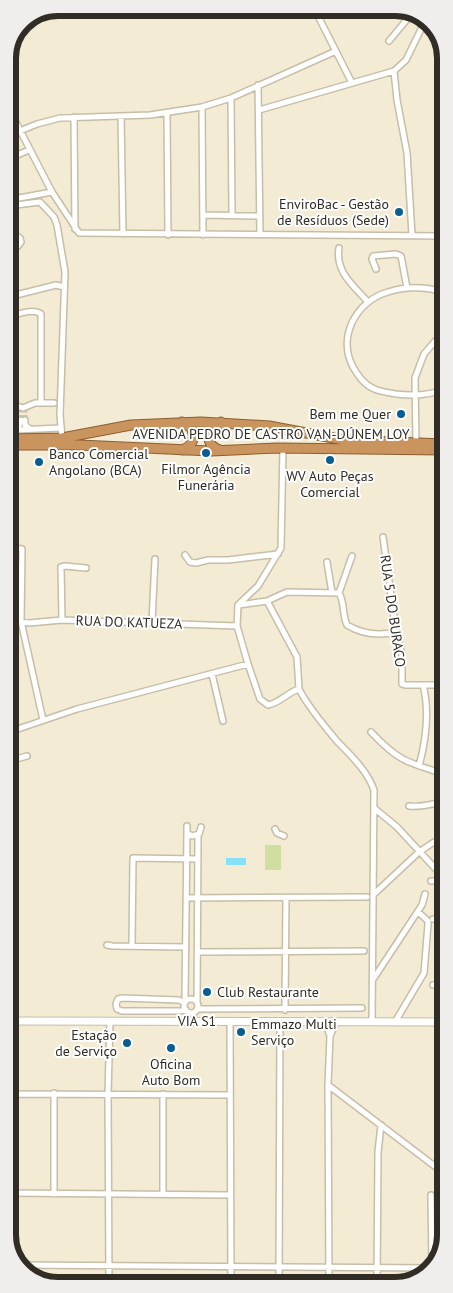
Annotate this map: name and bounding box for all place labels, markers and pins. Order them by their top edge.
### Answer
place label: EnviroBac - Gestão de Resíduos (Sede) [277,195,389,229]
marker: EnviroBac - Gestão de Resíduos (Sede) [393,206,405,218]
place label: Bem me Quer [309,405,391,423]
marker: Bem me Quer [395,408,407,420]
place label: Banco Comercial Angolano (BCA) [49,445,148,479]
marker: Filmor Agência Funerária [200,447,212,459]
marker: WV Auto Peças Comercial [324,454,336,466]
marker: Banco Comercial Angolano (BCA) [33,456,45,468]
place label: Filmor Agência Funerária [161,460,251,494]
place label: WV Auto Peças Comercial [286,467,374,501]
place label: Club Restaurante [217,983,319,1001]
marker: Club Restaurante [201,986,213,998]
place label: Emmazo Multi Serviço [251,1015,337,1049]
place label: Estação de Serviço [55,1026,117,1060]
marker: Emmazo Multi Serviço [235,1026,247,1038]
marker: Estação de Serviço [121,1037,133,1049]
marker: Oficina Auto Bom [165,1042,177,1054]
place label: Oficina Auto Bom [142,1055,200,1089]

